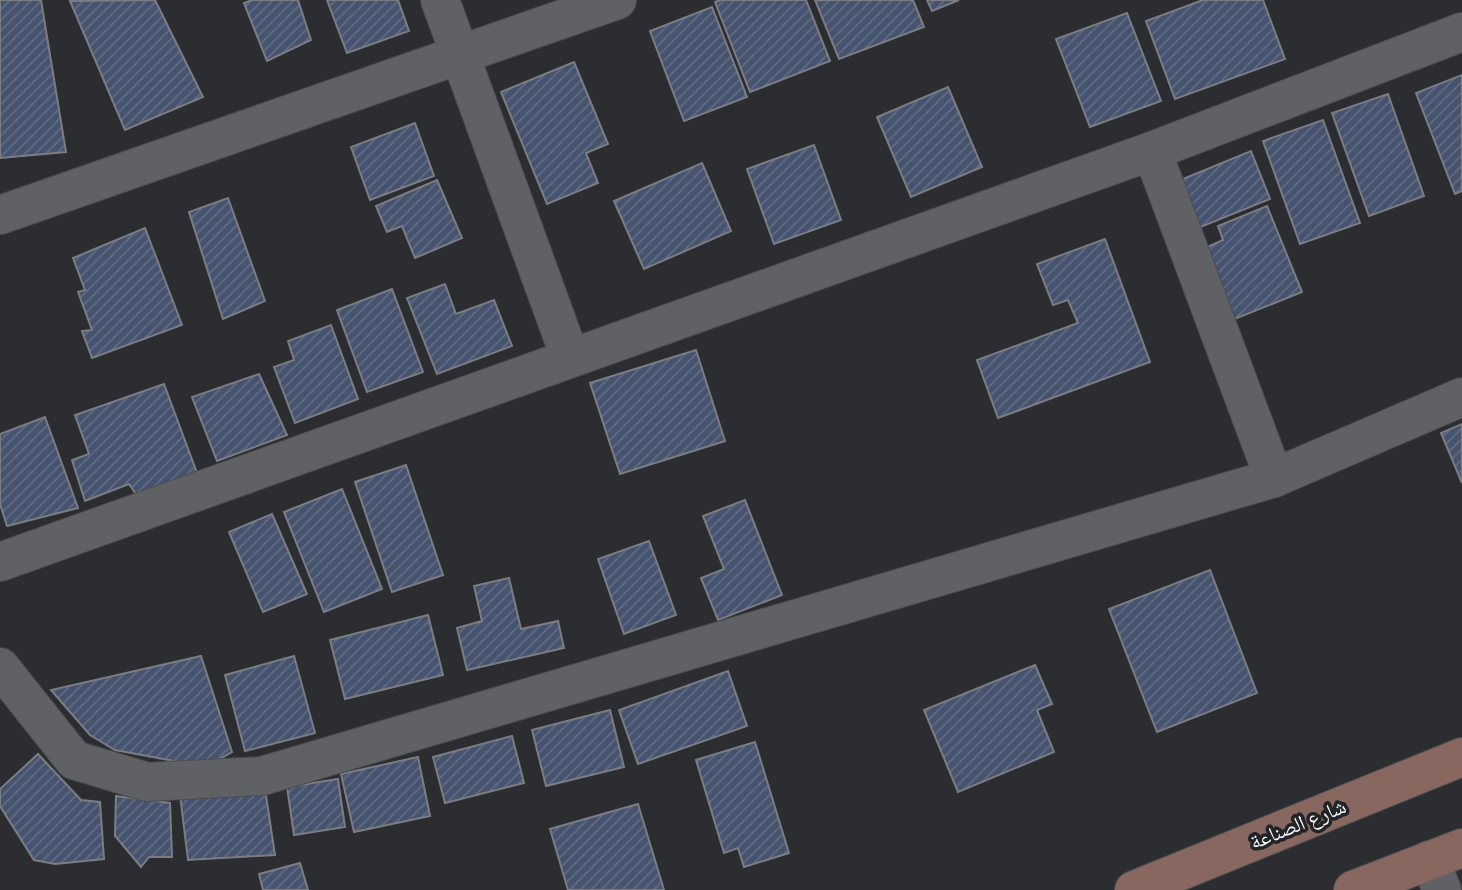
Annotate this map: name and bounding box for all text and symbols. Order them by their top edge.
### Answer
street label: شارع الصناعة [1245,791,1351,857]

